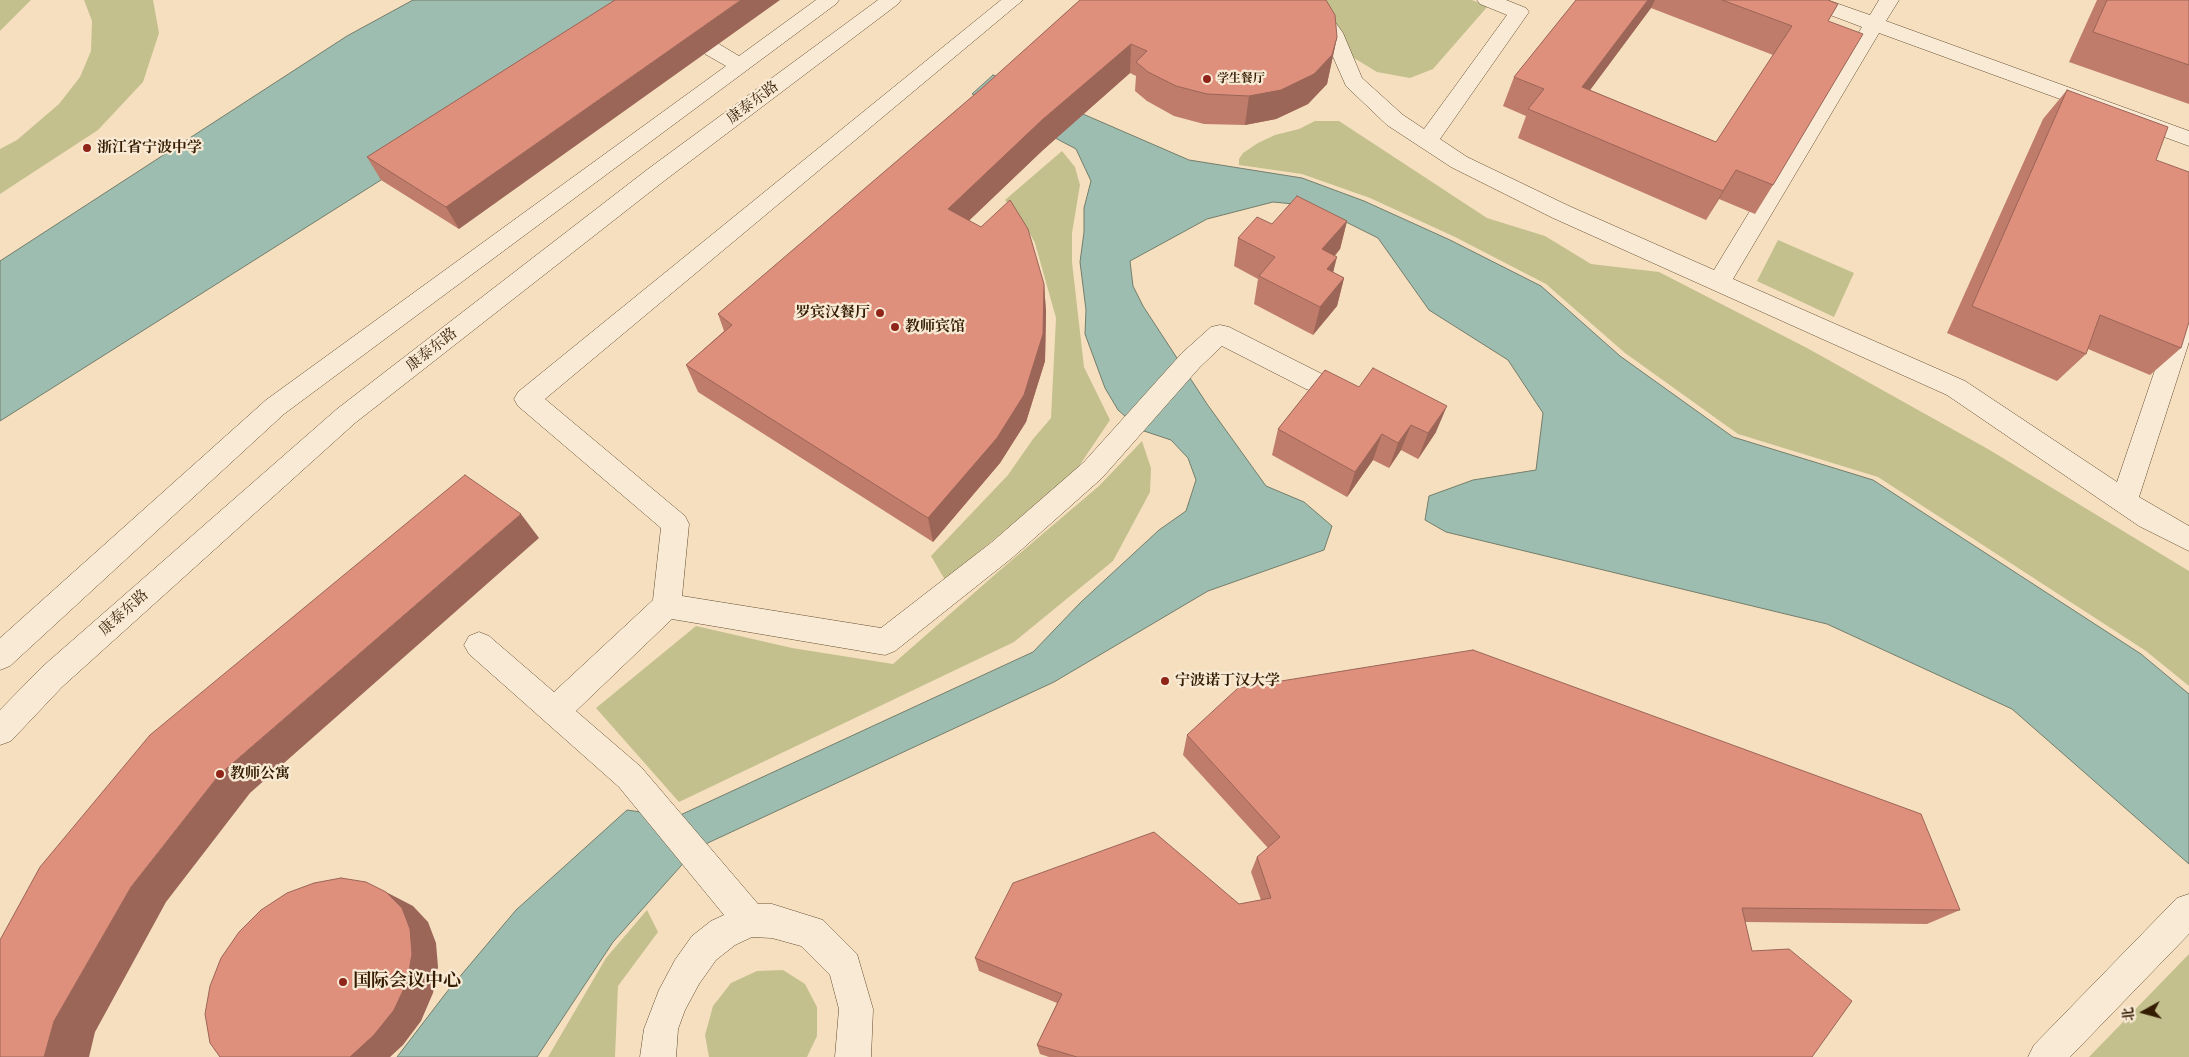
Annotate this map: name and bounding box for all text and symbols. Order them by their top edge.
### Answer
place label: 学生餐厅 [1217,72,1265,86]
marker: 学生餐厅 [1201,73,1213,85]
street label: 康泰东路 [724,78,782,128]
place label: 浙江省宁波中学 [97,139,202,157]
marker: 浙江省宁波中学 [81,142,93,154]
place label: 罗宾汉餐厅 [795,304,870,322]
marker: 罗宾汉餐厅 [874,307,886,319]
place label: 教师宾馆 [905,318,965,336]
marker: 教师宾馆 [889,321,901,333]
street label: 康泰东路 [403,324,461,376]
street label: 康泰东路 [96,586,152,640]
place label: 宁波诺丁汉大学 [1175,672,1280,690]
marker: 宁波诺丁汉大学 [1159,675,1171,687]
place label: 教师公寓 [230,765,290,783]
marker: 教师公寓 [214,768,226,780]
place label: 国际会议中心 [353,971,461,993]
marker: 国际会议中心 [337,976,349,988]
north arrow [2119,987,2169,1037]
text: 北 [2119,1006,2138,1022]

